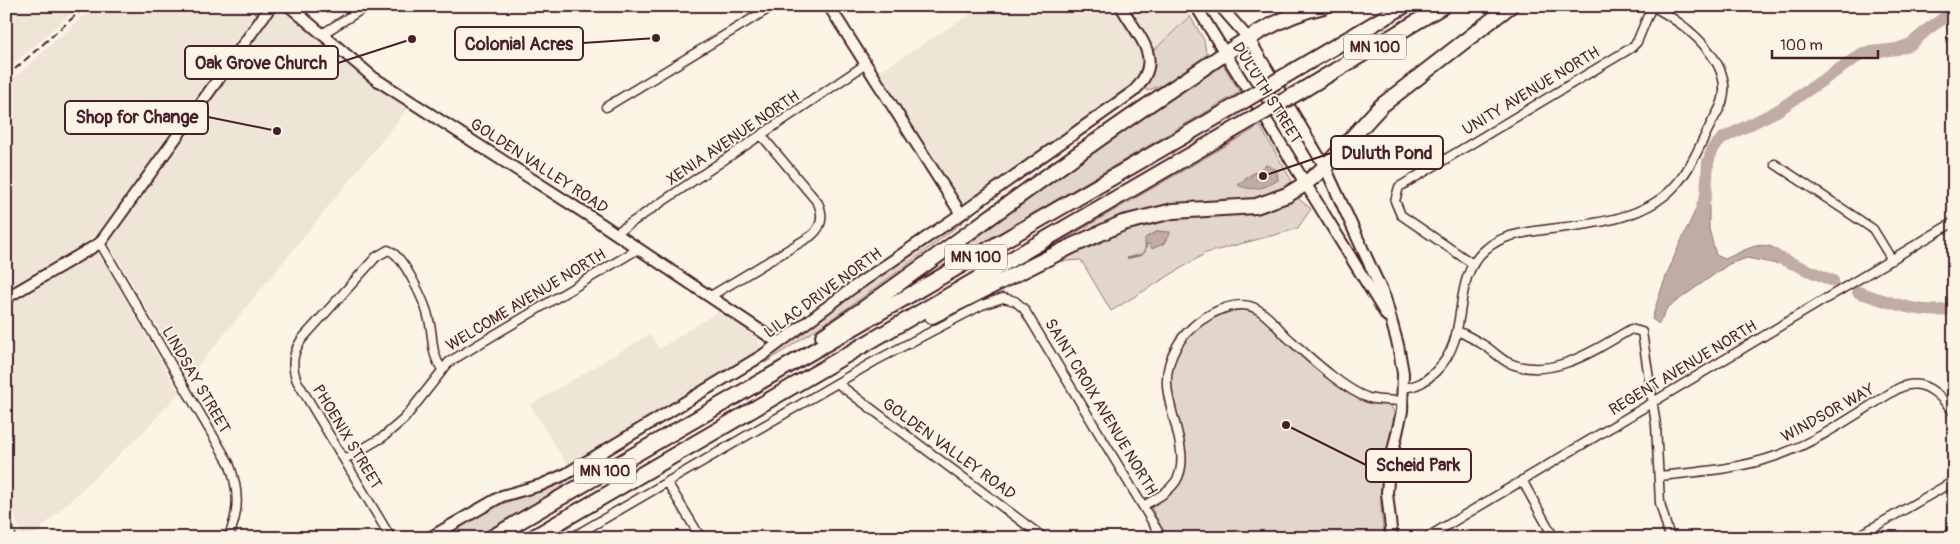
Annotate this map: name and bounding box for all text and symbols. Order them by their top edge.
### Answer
callout: Colonial Acres [455,27,583,60]
scale bar [1772,28,1879,60]
text: Colonial Acres [465,33,574,56]
road number: MN 100 [1344,34,1406,60]
text: 100 m [1780,36,1823,55]
street label: DULUTH STREET [1228,39,1306,147]
street label: UNITY AVENUE NORTH [1459,42,1603,140]
callout: Oak Grove Church [185,46,338,79]
text: Oak Grove Church [195,52,328,75]
street label: XENIA AVENUE NORTH [663,86,803,190]
callout: Shop for Change [65,101,208,134]
text: Shop for Change [76,106,200,129]
street label: GOLDEN VALLEY ROAD [466,114,612,218]
callout: Duluth Pond [1331,136,1443,169]
text: Duluth Pond [1341,142,1433,165]
street label: WELCOME AVENUE NORTH [443,244,609,356]
street label: LILAC DRIVE NORTH [760,244,886,342]
road number: MN 100 [945,244,1007,270]
street label: SAINT CROIX AVENUE NORTH [1040,315,1162,499]
street label: REGENT AVENUE NORTH [1605,316,1761,420]
street label: LINDSAY STREET [157,323,235,437]
street label: WINDSOR WAY [1778,379,1878,447]
street label: PHOENIX STREET [308,381,386,493]
street label: GOLDEN VALLEY ROAD [878,394,1020,504]
callout: Scheid Park [1366,449,1471,482]
text: Scheid Park [1376,454,1461,477]
road number: MN 100 [574,458,636,484]

